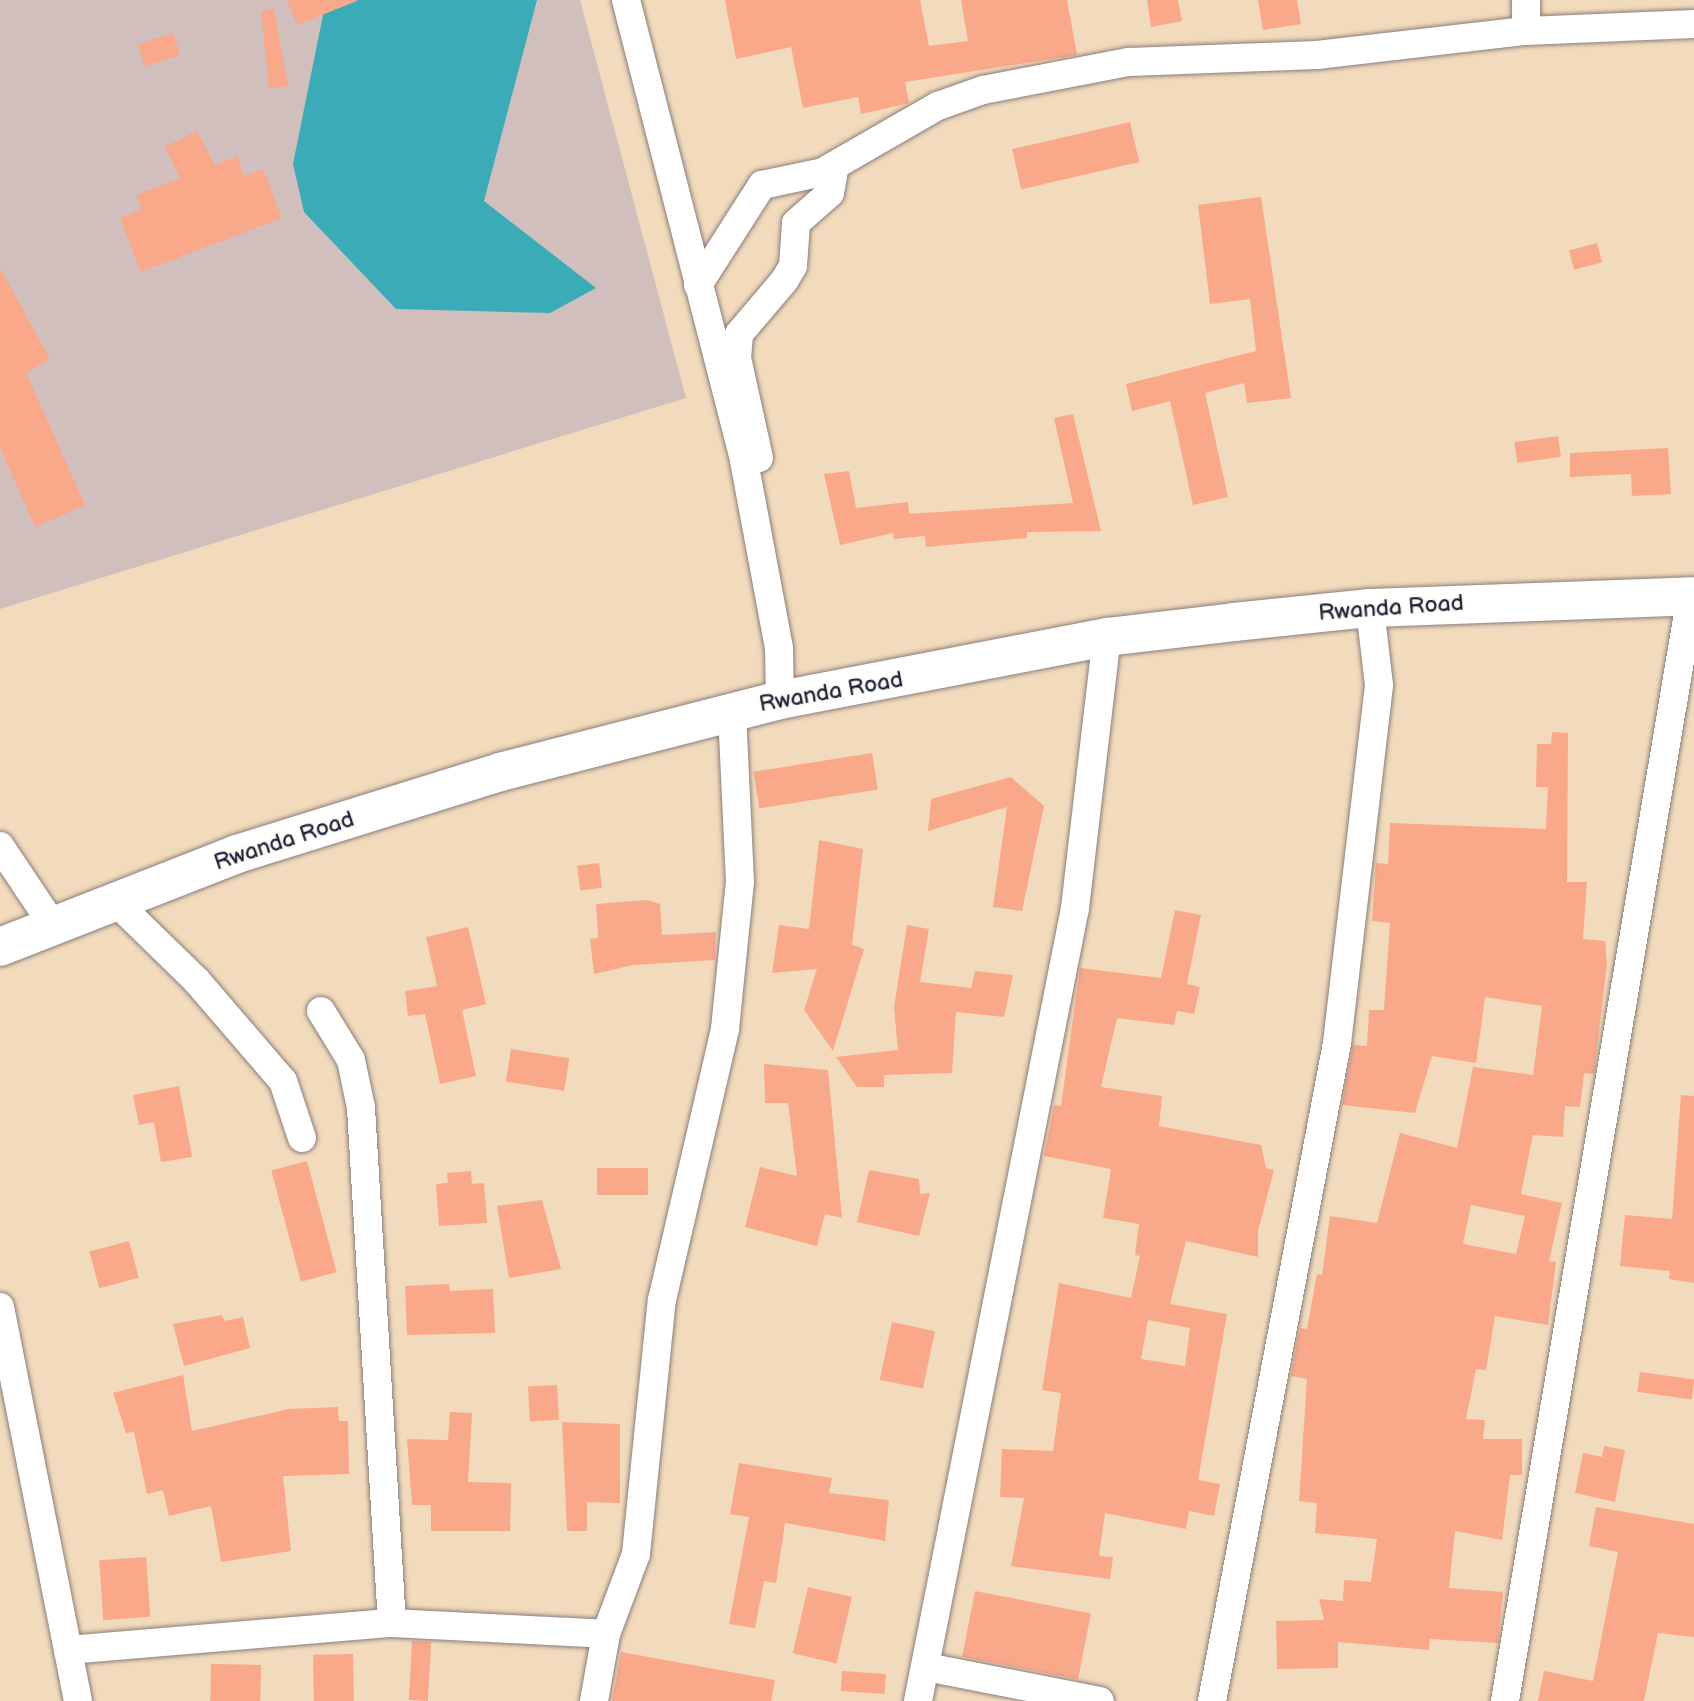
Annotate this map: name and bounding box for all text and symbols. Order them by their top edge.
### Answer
street label: Rwanda Road [1317,589,1465,627]
street label: Rwanda Road [757,666,905,718]
street label: Rwanda Road [210,805,358,877]

